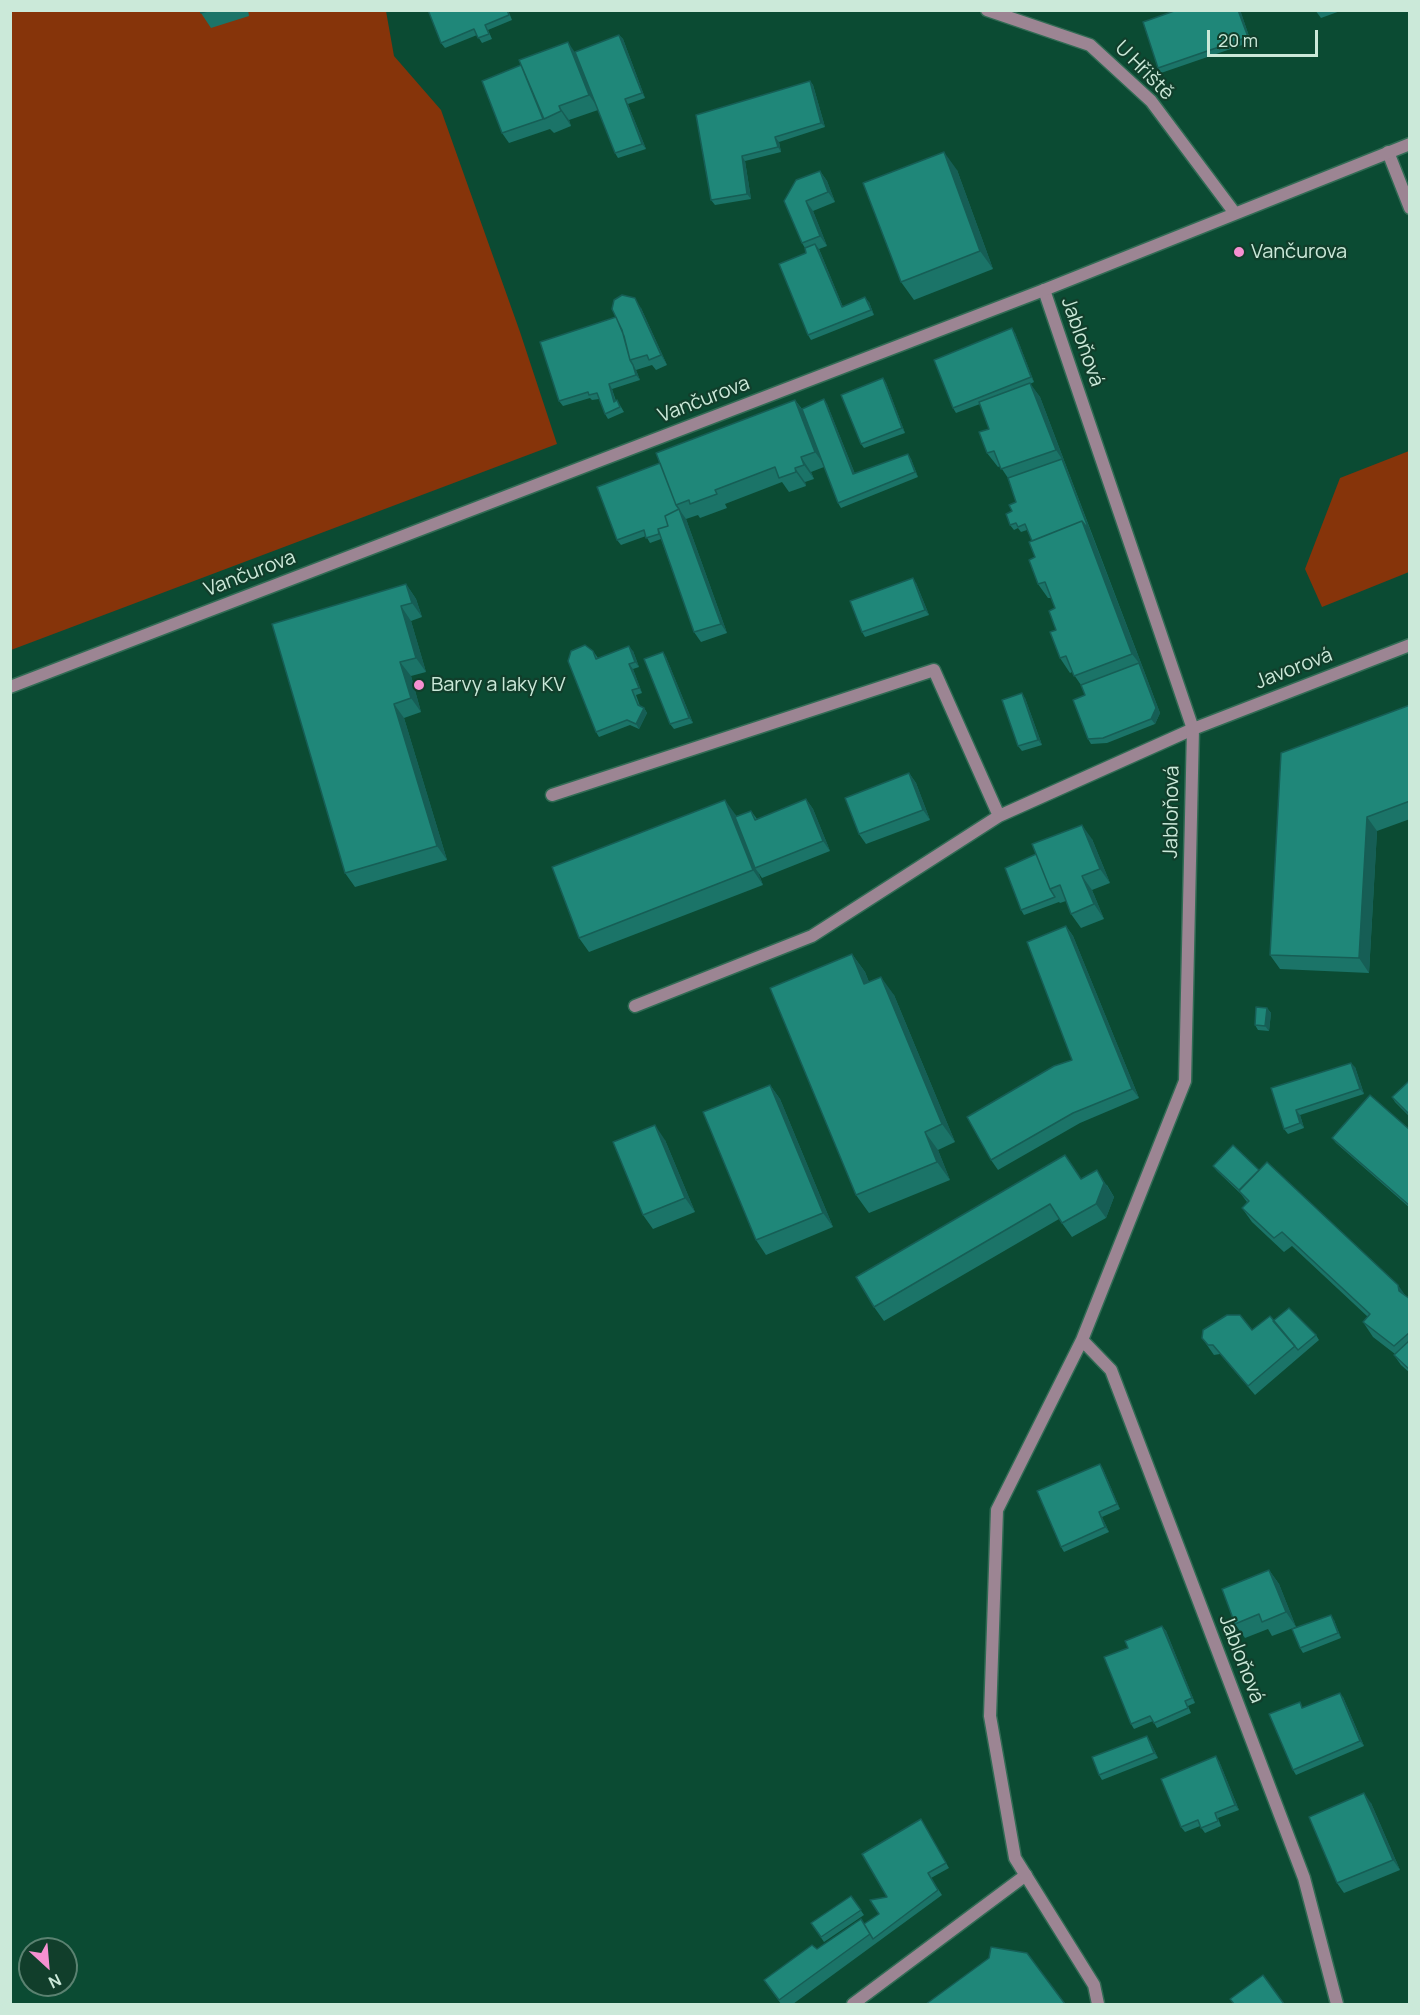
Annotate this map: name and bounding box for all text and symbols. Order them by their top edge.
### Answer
scale bar [1210,18,1321,56]
text: 20 m [1218,28,1258,52]
street label: U Hřiště [1109,36,1179,106]
place label: Vančurova [1251,240,1347,264]
marker: Vančurova [1232,245,1246,259]
street label: Jabloňová [1056,294,1108,390]
street label: Vančurova [655,372,753,428]
street label: Vančurova [201,546,299,602]
street label: Javorová [1252,643,1336,695]
place label: Barvy a laky KV [431,673,565,697]
marker: Barvy a laky KV [412,678,426,692]
street label: Jabloňová [1159,765,1185,859]
street label: Jabloňová [1213,1611,1269,1707]
north arrow [18,1937,78,1997]
text: N [45,1969,65,1994]

